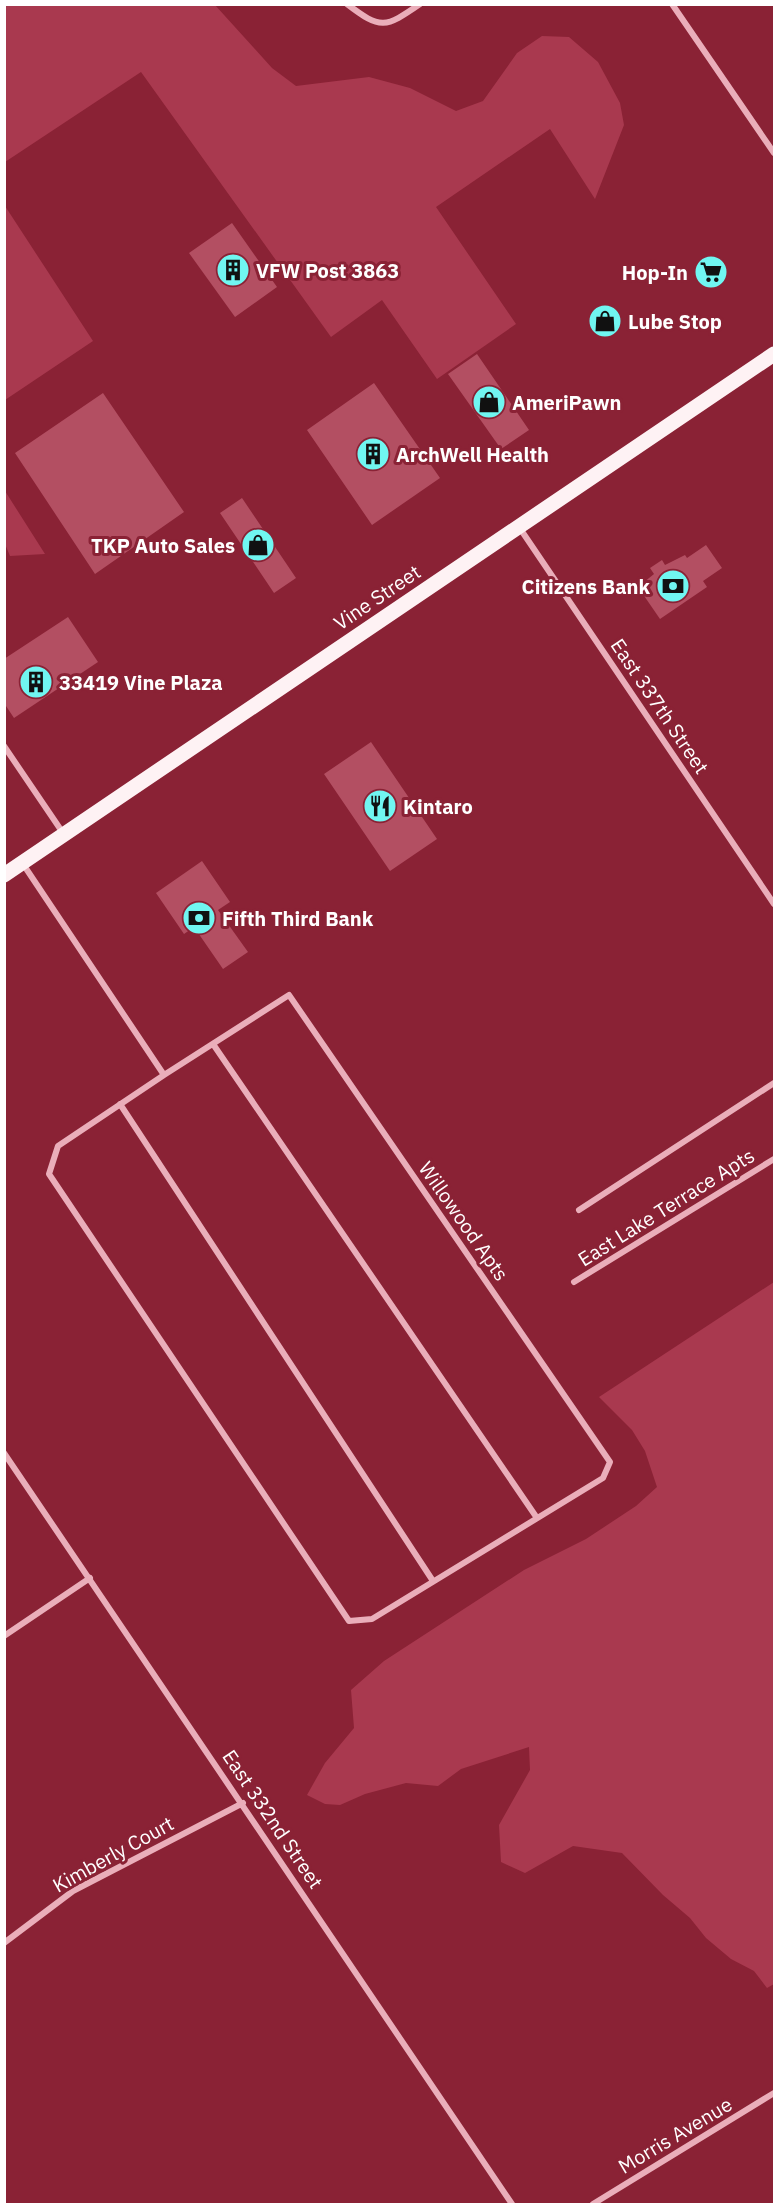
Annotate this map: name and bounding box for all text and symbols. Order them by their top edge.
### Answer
building icon: VFW Post 3863 [215,252,251,288]
supermarket icon: Hop-In [693,254,729,290]
place label: VFW Post 3863 [256,257,399,284]
place label: Hop-In [622,259,688,286]
shop icon: Lube Stop [587,303,623,339]
place label: Lube Stop [628,308,722,335]
shop icon: AmeriPawn [471,384,507,420]
place label: AmeriPawn [512,389,621,416]
building icon: ArchWell Health [355,436,391,472]
place label: ArchWell Health [396,441,549,468]
shop icon: TKP Auto Sales [240,527,276,563]
place label: TKP Auto Sales [91,532,235,559]
street label: Vine Street [328,558,426,636]
bank icon: Citizens Bank [655,568,691,604]
place label: Citizens Bank [522,573,650,600]
street label: East 337th Street [605,633,715,779]
building icon: 33419 Vine Plaza [18,664,54,700]
place label: 33419 Vine Plaza [59,669,223,696]
restaurant icon: Kintaro [362,788,398,824]
place label: Kintaro [403,793,473,820]
bank icon: Fifth Third Bank [181,900,217,936]
place label: Fifth Third Bank [222,905,374,932]
street label: East Lake Terrace Apts [573,1142,759,1272]
street label: Willowood Apts [413,1156,515,1286]
street label: East 332nd Street [216,1744,330,1894]
street label: Kimberly Court [48,1810,178,1898]
street label: Morris Avenue [613,2090,737,2180]

